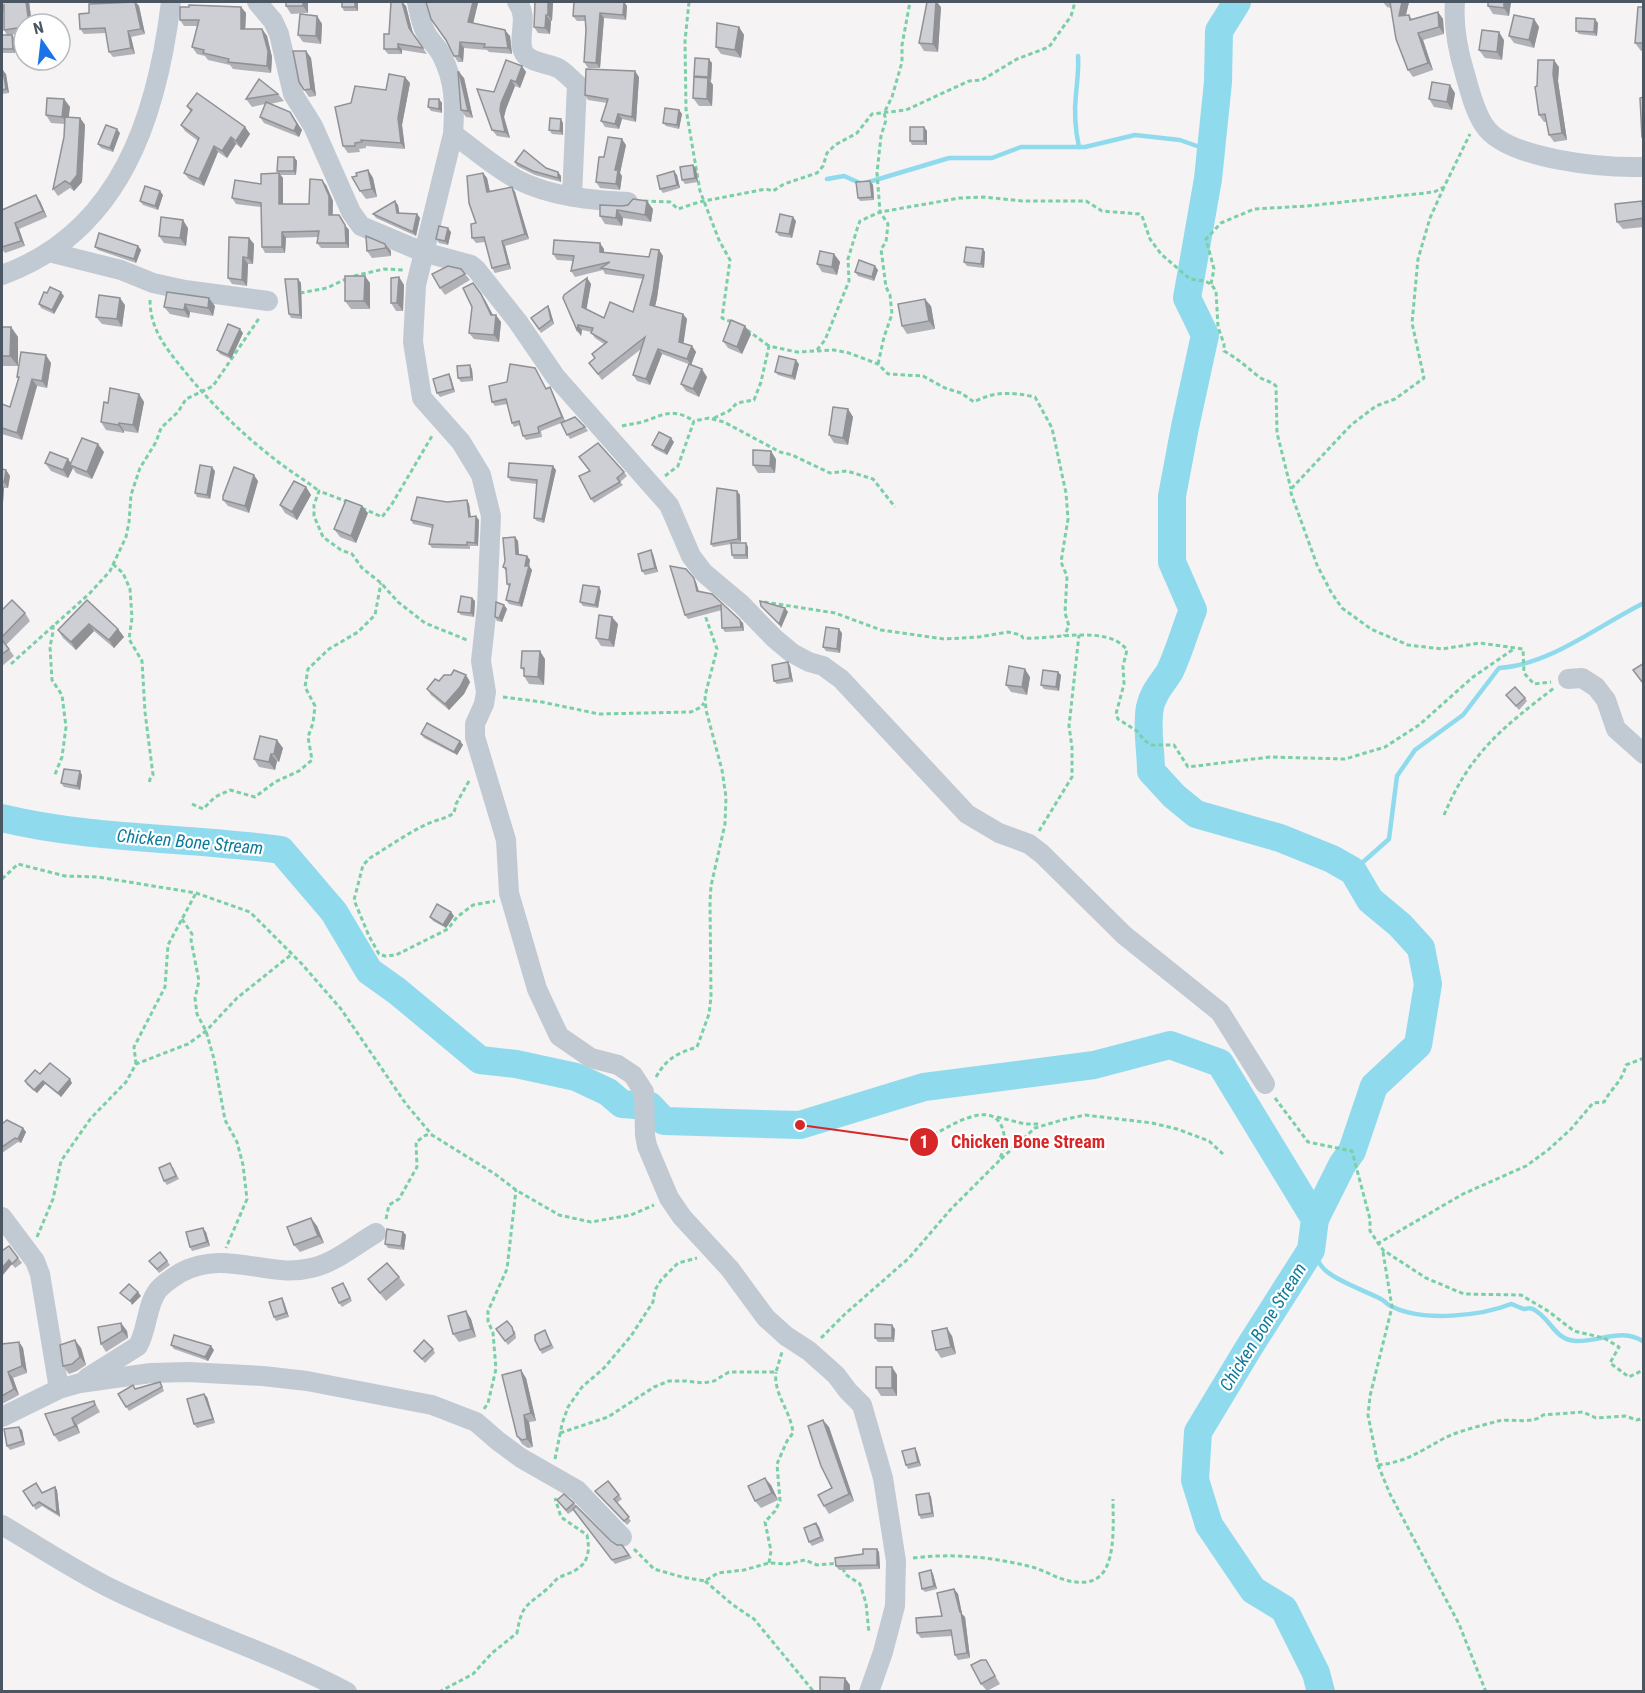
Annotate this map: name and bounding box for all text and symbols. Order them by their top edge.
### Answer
north arrow [12,12,72,72]
text: N [31,18,46,38]
water label: Chicken Bone Stream [116,825,264,858]
callout: Chicken Bone Stream [909,1124,1117,1160]
text: 1 [919,1131,929,1152]
text: Chicken Bone Stream [951,1131,1105,1152]
water label: Chicken Bone Stream [1215,1259,1310,1395]

